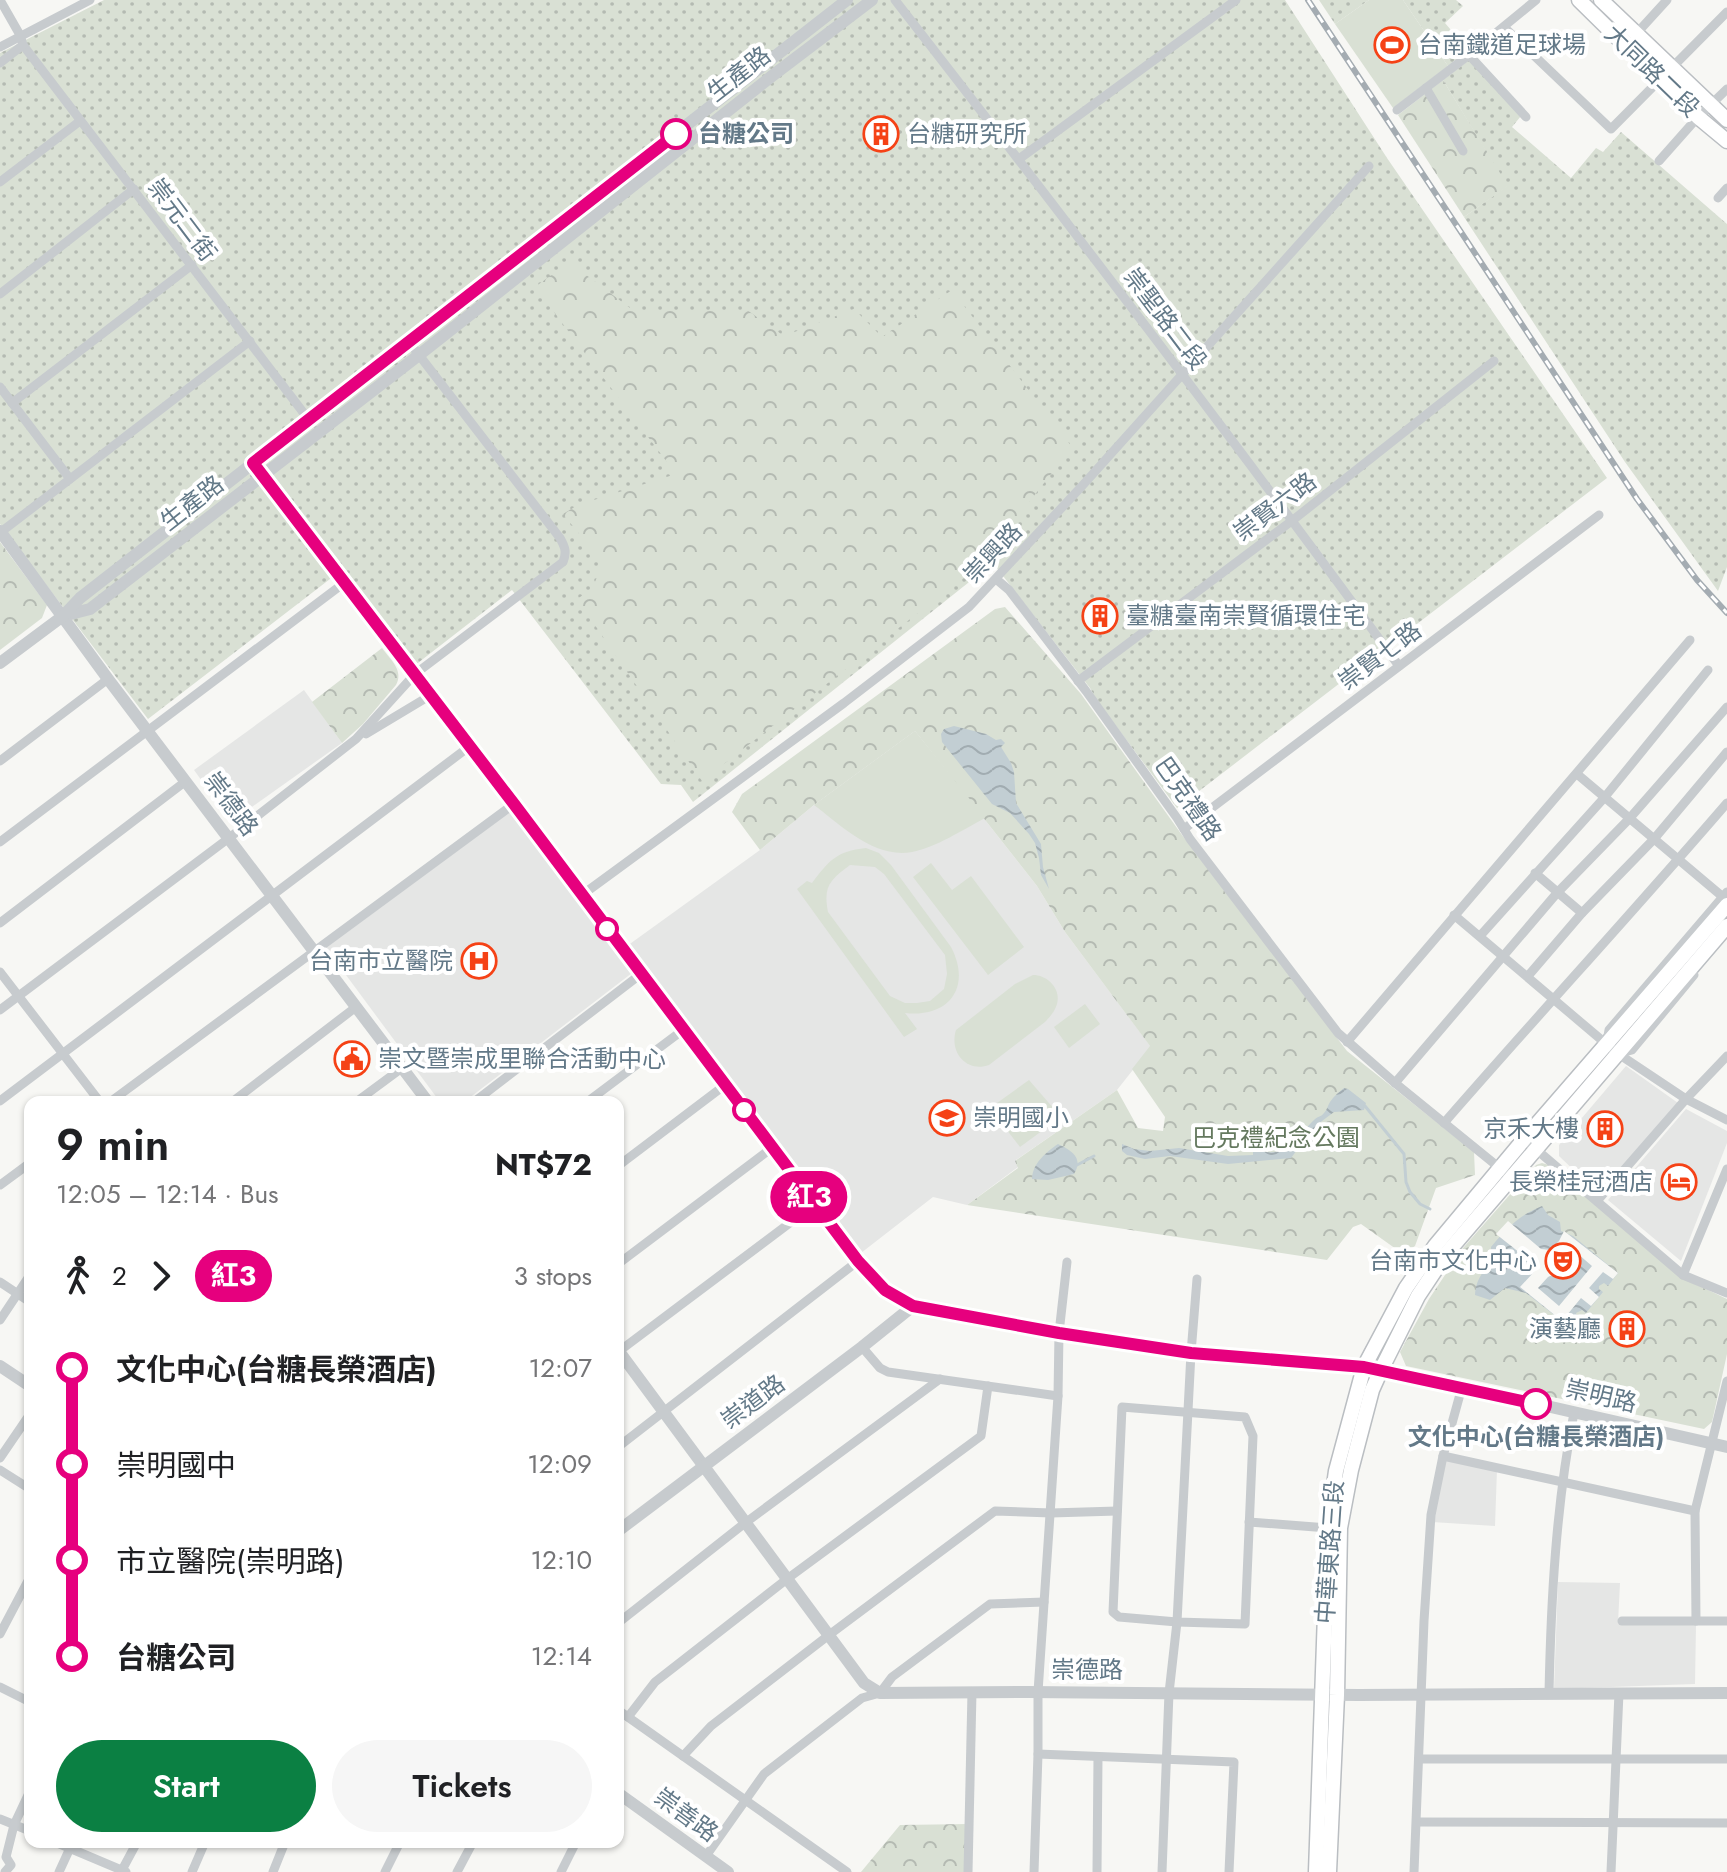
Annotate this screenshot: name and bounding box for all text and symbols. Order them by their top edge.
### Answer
street label: 大同路二段 [1597,16,1708,125]
sports icon: 台南鐵道足球場 [1373,26,1411,64]
place label: 台南鐵道足球場 [1418,27,1586,62]
street label: 生產路 [700,38,778,110]
building icon: 台糖研究所 [862,115,900,153]
place label: 台糖公司 [698,116,794,151]
place label: 台糖研究所 [907,116,1027,151]
marker: 台糖公司 [661,119,691,149]
street label: 崇元二街 [140,171,225,269]
street label: 崇聖路二段 [1115,260,1215,377]
street label: 崇賢六路 [1226,464,1324,549]
street label: 生產路 [153,467,231,539]
street label: 崇興路 [955,514,1030,591]
building icon: 臺糖臺南崇賢循環住宅 [1081,597,1119,635]
place label: 臺糖臺南崇賢循環住宅 [1126,598,1366,633]
street label: 崇賢七路 [1331,613,1429,698]
street label: 巴克禮路 [1147,749,1230,848]
street label: 崇德路 [196,764,267,843]
unlabelled marker [596,918,618,940]
hospital icon: 台南市立醫院 [460,942,498,980]
place label: 台南市立醫院 [309,943,453,978]
public building icon: 崇文暨崇成里聯合活動中心 [333,1040,371,1078]
place label: 崇文暨崇成里聯合活動中心 [378,1041,666,1076]
unlabelled marker [733,1099,755,1121]
school or university icon: 崇明國小 [928,1099,966,1137]
place label: 崇明國小 [973,1100,1069,1135]
building icon: 京禾大樓 [1586,1110,1624,1148]
place label: 京禾大樓 [1483,1111,1579,1146]
text: 9 min [56,1113,169,1177]
park label: 巴克禮紀念公園 [1192,1120,1360,1155]
text: NT$72 [495,1143,592,1186]
hotel icon: 長榮桂冠酒店 [1660,1163,1698,1201]
place label: 長榮桂冠酒店 [1509,1164,1653,1199]
line badge: 紅3 [773,1171,845,1223]
text: 12:05 – 12:14 · Bus [56,1175,279,1213]
text: 紅3 [786,1176,832,1217]
theatre icon: 台南市文化中心 [1544,1242,1582,1280]
place label: 台南市文化中心 [1369,1243,1537,1278]
icon: walk [56,1254,100,1298]
icon: forward [139,1254,183,1298]
text: 紅3 [211,1255,256,1296]
text: 2 [112,1257,127,1295]
text: 3 stops [514,1257,592,1295]
building icon: 演藝廳 [1608,1310,1646,1348]
place label: 演藝廳 [1529,1311,1601,1346]
text: 文化中心(台糖長榮酒店) [116,1348,436,1391]
text: 12:07 [528,1349,592,1387]
street label: 崇道路 [713,1366,792,1437]
street label: 崇明路 [1562,1370,1640,1421]
marker: 文化中心(台糖長榮酒店) [1521,1389,1551,1419]
place label: 文化中心(台糖長榮酒店) [1408,1419,1664,1454]
text: 崇明國中 [116,1444,236,1487]
text: 12:09 [527,1445,592,1483]
street label: 中華東路三段 [1307,1479,1352,1625]
text: 市立醫院(崇明路) [116,1540,345,1583]
text: 12:10 [530,1541,592,1579]
text: 台糖公司 [116,1636,236,1679]
text: 12:14 [531,1637,592,1675]
street label: 崇德路 [1051,1652,1123,1687]
button: Start [56,1740,316,1832]
button: Tickets [332,1740,592,1832]
street label: 崇善路 [647,1779,726,1850]

